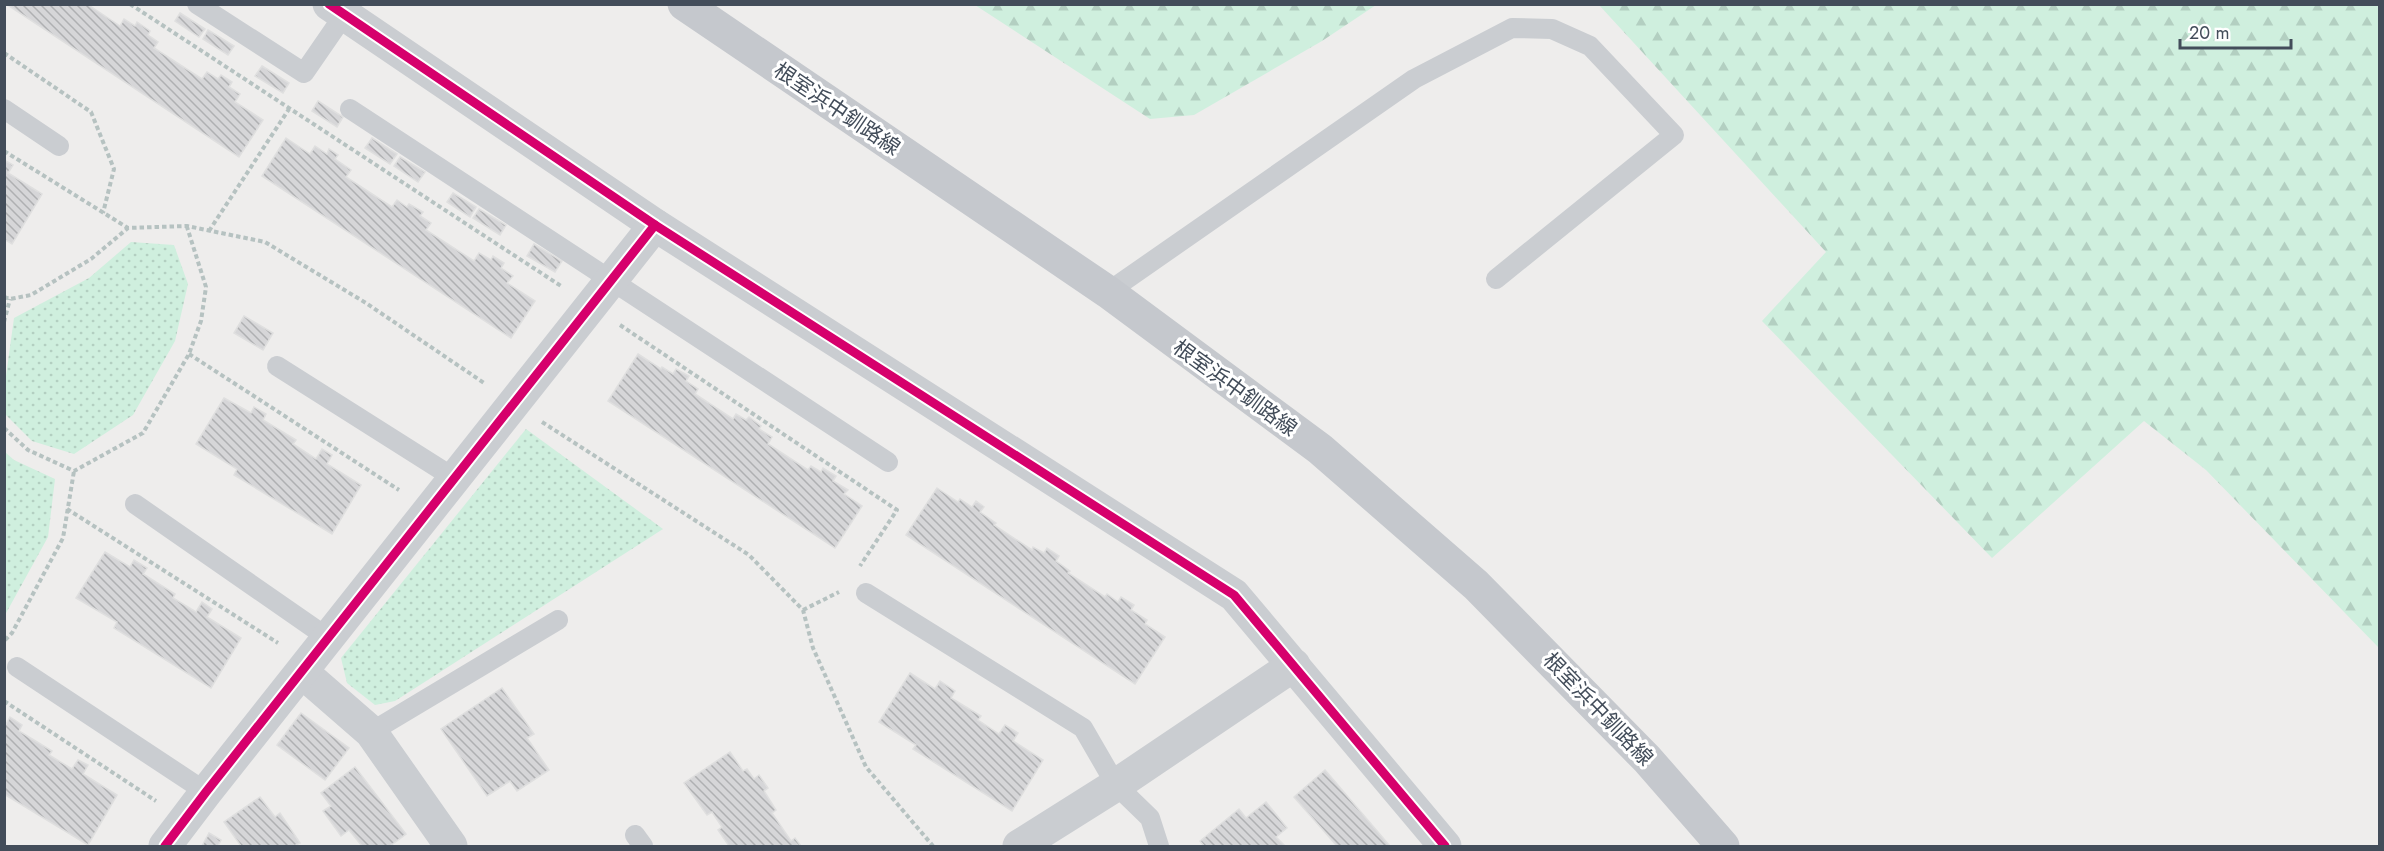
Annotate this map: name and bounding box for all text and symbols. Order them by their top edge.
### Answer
scale bar [2180,12,2291,50]
text: 20 m [2189,20,2229,46]
street label: 根室浜中釧路線 [768,55,906,163]
street label: 根室浜中釧路線 [1167,333,1303,443]
street label: 根室浜中釧路線 [1536,646,1660,772]

